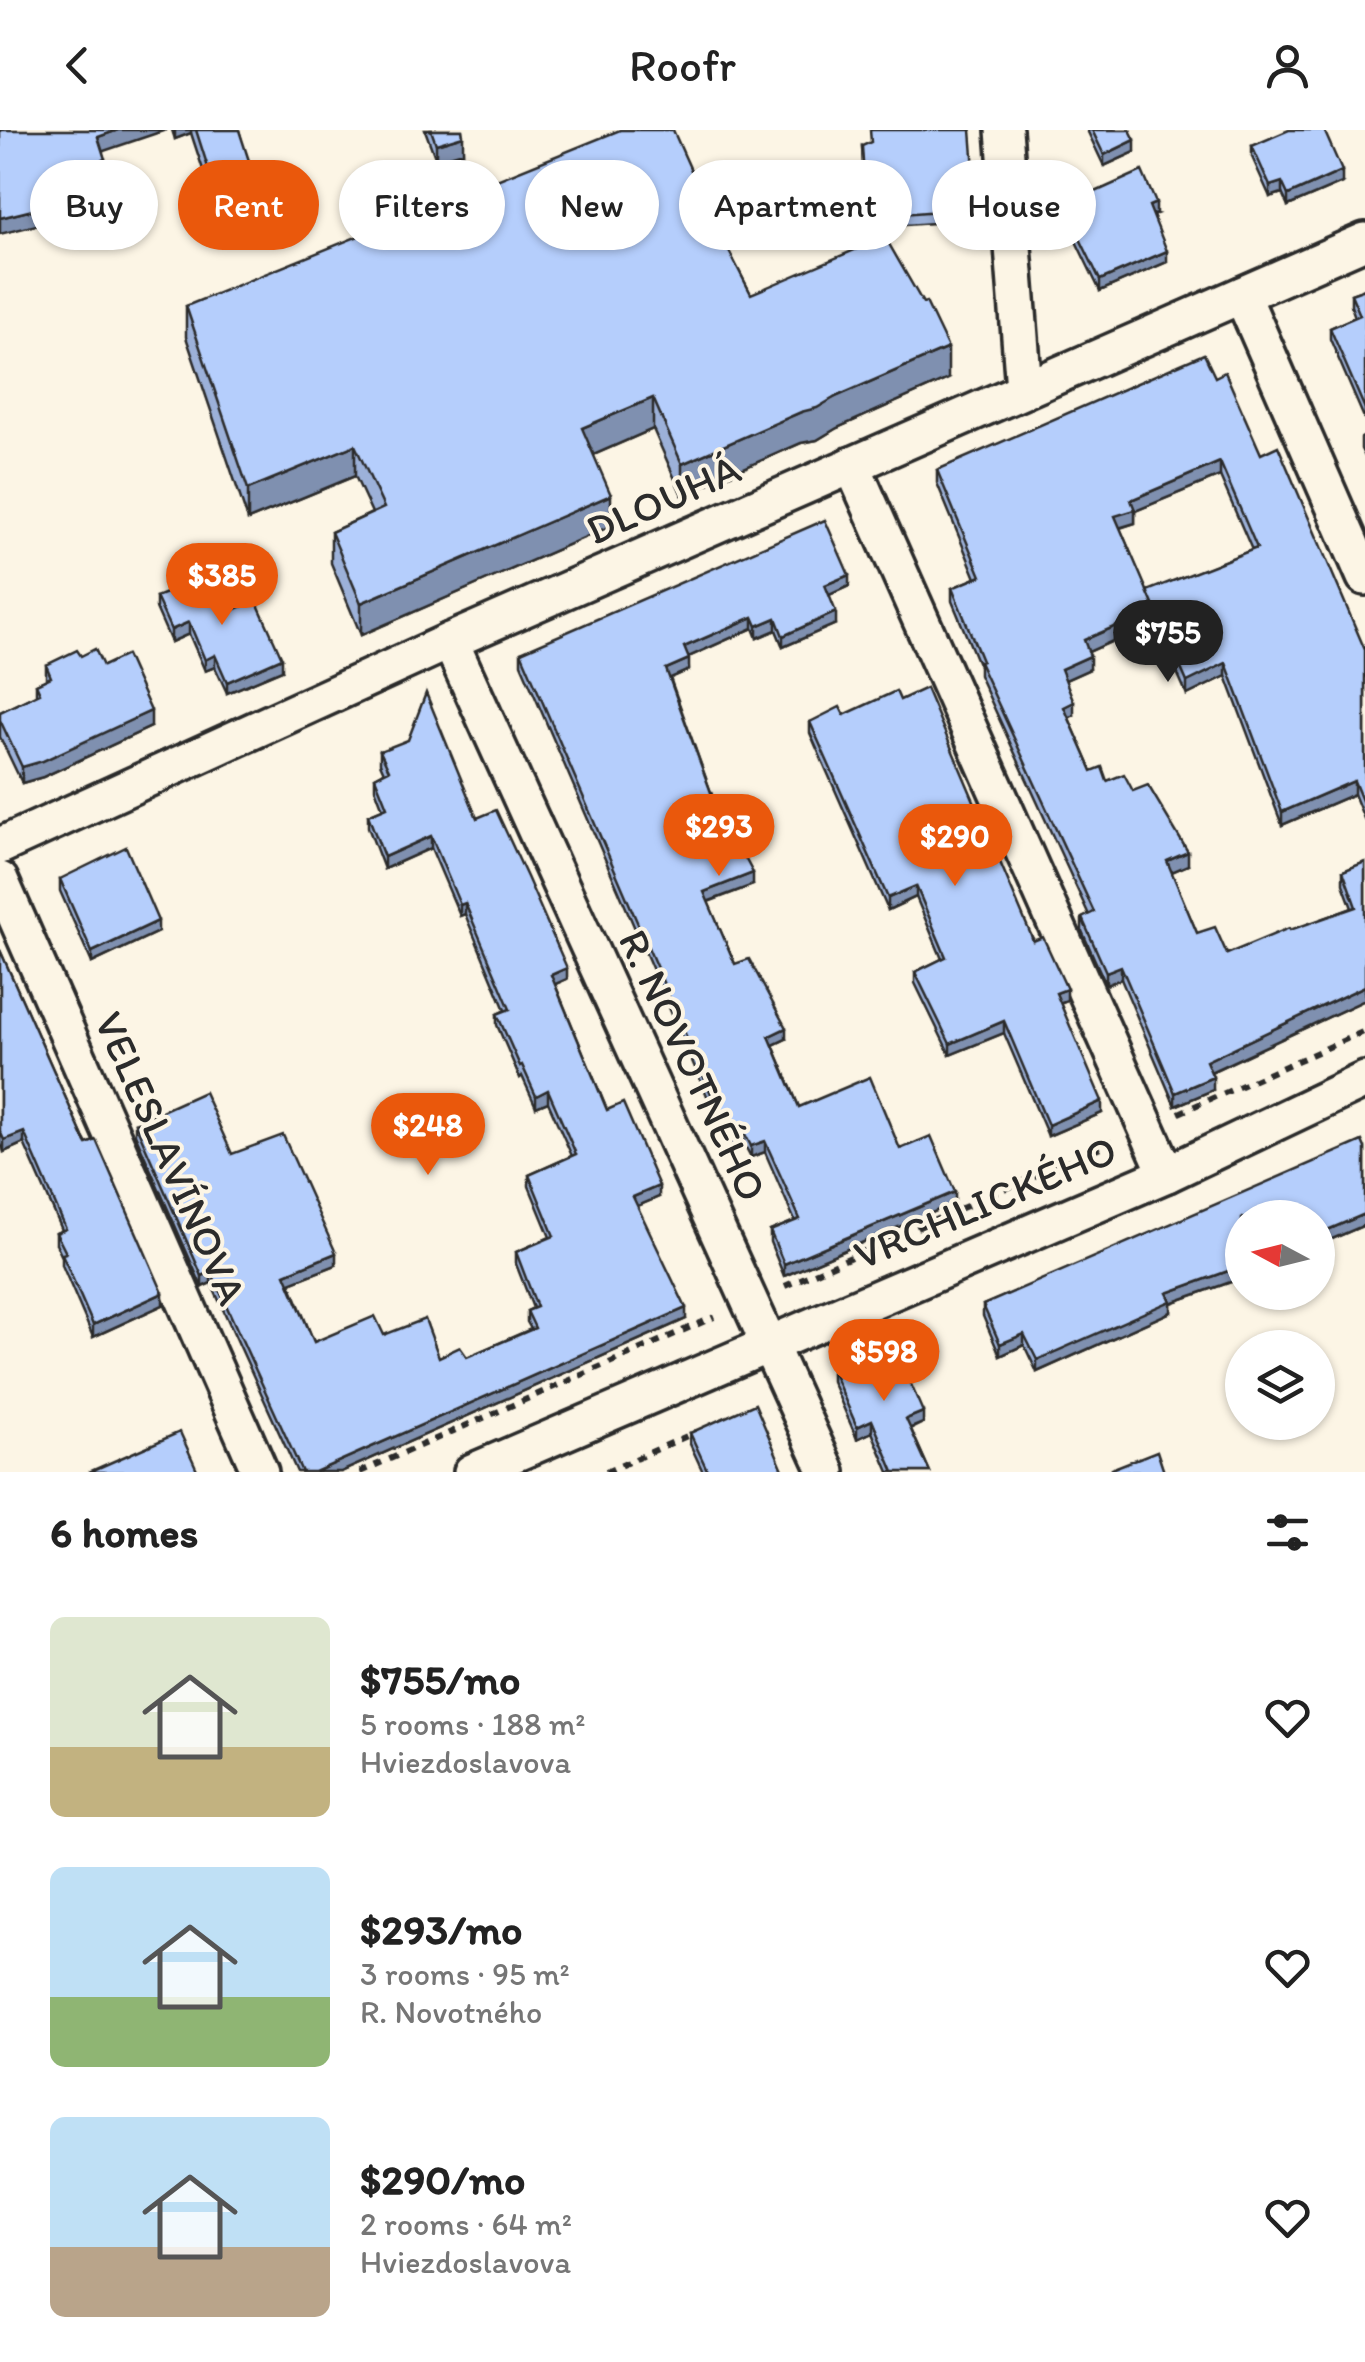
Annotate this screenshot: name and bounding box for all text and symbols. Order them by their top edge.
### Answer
icon: back [50,38,105,93]
text: Roofr [629,38,736,92]
icon: person [1260,38,1315,93]
chip: Buy [30,160,158,250]
chip: Rent [178,160,319,250]
chip: Filters [339,160,505,250]
chip: New [525,160,659,250]
chip: Apartment [679,160,912,250]
chip: House [932,160,1096,250]
street label: DLOUHÁ [578,442,748,555]
pin: $385 [163,543,281,628]
text: $385 [188,556,256,594]
pin: $755 [1109,600,1227,685]
text: $755 [1135,613,1201,651]
pin: $293 [660,794,778,879]
pin: $290 [896,804,1014,889]
text: $293 [685,807,753,845]
text: $290 [920,817,990,855]
street label: R. NOVOTNÉHO [608,921,778,1209]
street label: VELESLAVÍNOVA [84,1004,258,1312]
pin: $248 [369,1093,487,1178]
text: $248 [393,1106,463,1144]
street label: VRCHLICKÉHO [846,1124,1124,1280]
north arrow [1225,1200,1335,1310]
map controls [1225,1200,1335,1440]
pin: $598 [825,1319,943,1404]
button: layers [1225,1330,1335,1440]
text: $598 [850,1332,918,1370]
icon: filters [1260,1505,1315,1560]
text: 6 homes [50,1507,198,1558]
text: $755/mo [360,1654,521,1705]
icon: home [130,1657,250,1777]
icon: heart [1260,1690,1315,1745]
text: 5 rooms · 188 m² [360,1705,586,1743]
text: Hviezdoslavova [360,1743,571,1781]
text: $293/mo [360,1904,523,1955]
icon: home [130,1907,250,2027]
icon: heart [1260,1940,1315,1995]
text: 3 rooms · 95 m² [360,1955,570,1993]
text: R. Novotného [360,1993,542,2031]
text: $290/mo [360,2154,526,2205]
icon: home [130,2157,250,2277]
icon: heart [1260,2190,1315,2245]
text: 2 rooms · 64 m² [360,2205,572,2243]
text: Hviezdoslavova [360,2243,571,2281]

